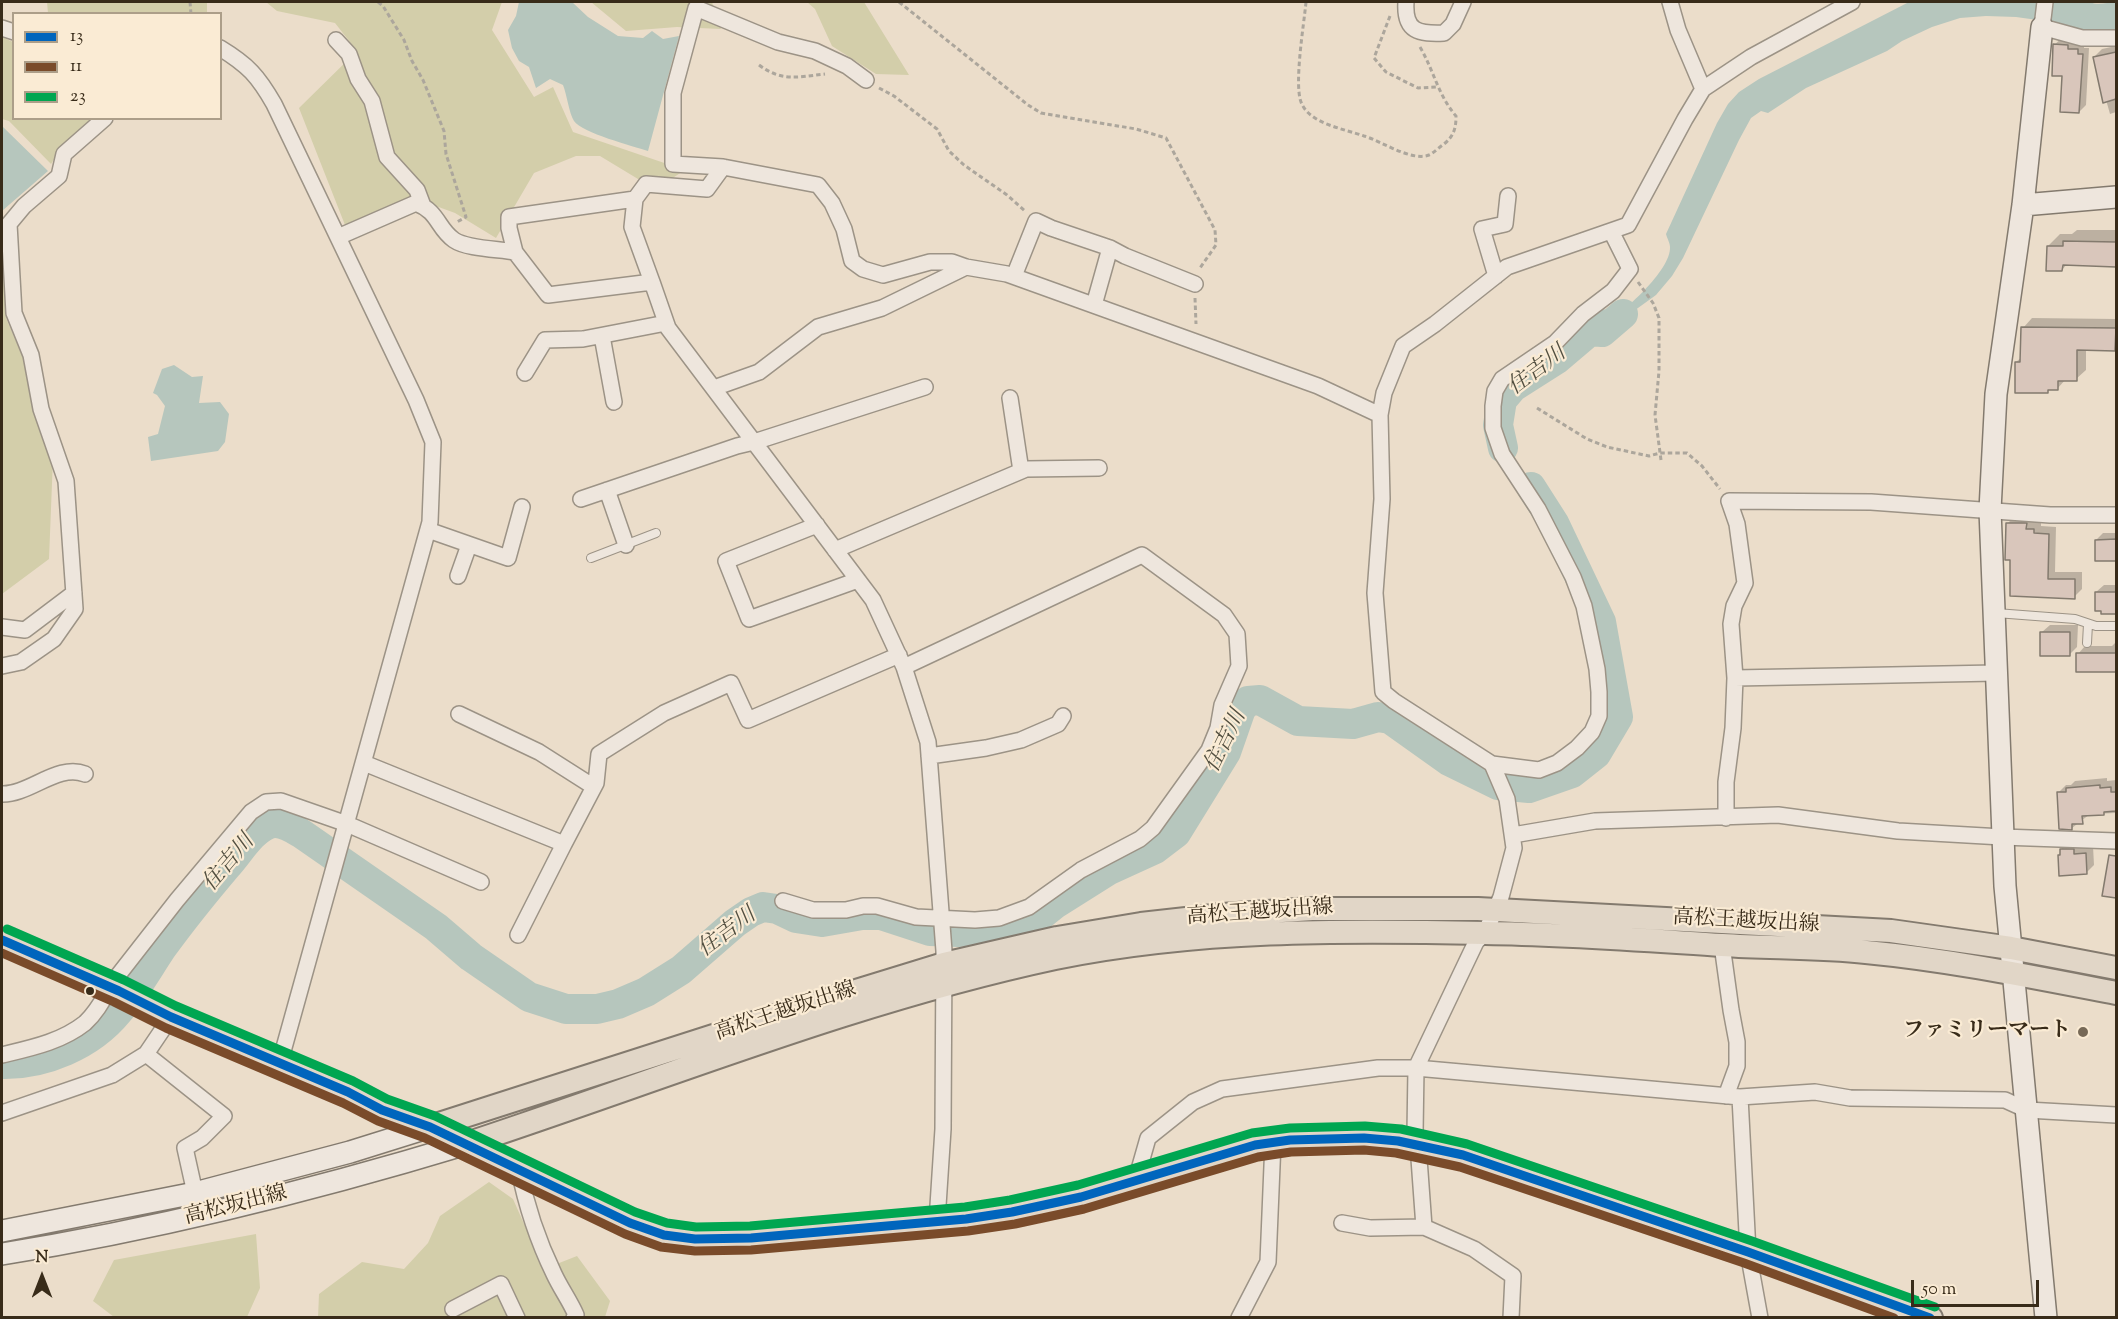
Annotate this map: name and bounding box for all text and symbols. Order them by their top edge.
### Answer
legend [12,12,222,120]
text: 13 [70,24,83,50]
text: 11 [70,54,82,80]
text: 23 [70,84,86,110]
water label: 住吉川 [1504,342,1572,402]
water label: 住吉川 [1201,707,1253,777]
water label: 住吉川 [199,830,261,898]
street label: 高松王越坂出線 [1186,896,1334,932]
water label: 住吉川 [694,904,762,964]
street label: 高松王越坂出線 [1672,907,1820,939]
street label: 高松王越坂出線 [712,978,860,1048]
unlabelled marker [84,985,96,997]
place label: ファミリーマート [1903,1019,2071,1045]
marker: ファミリーマート [2076,1025,2090,1039]
street label: 高松坂出線 [182,1182,290,1232]
north arrow [12,1247,72,1307]
text: N [36,1247,48,1270]
scale bar [1914,1268,2042,1306]
text: 50 m [1922,1277,1956,1303]

